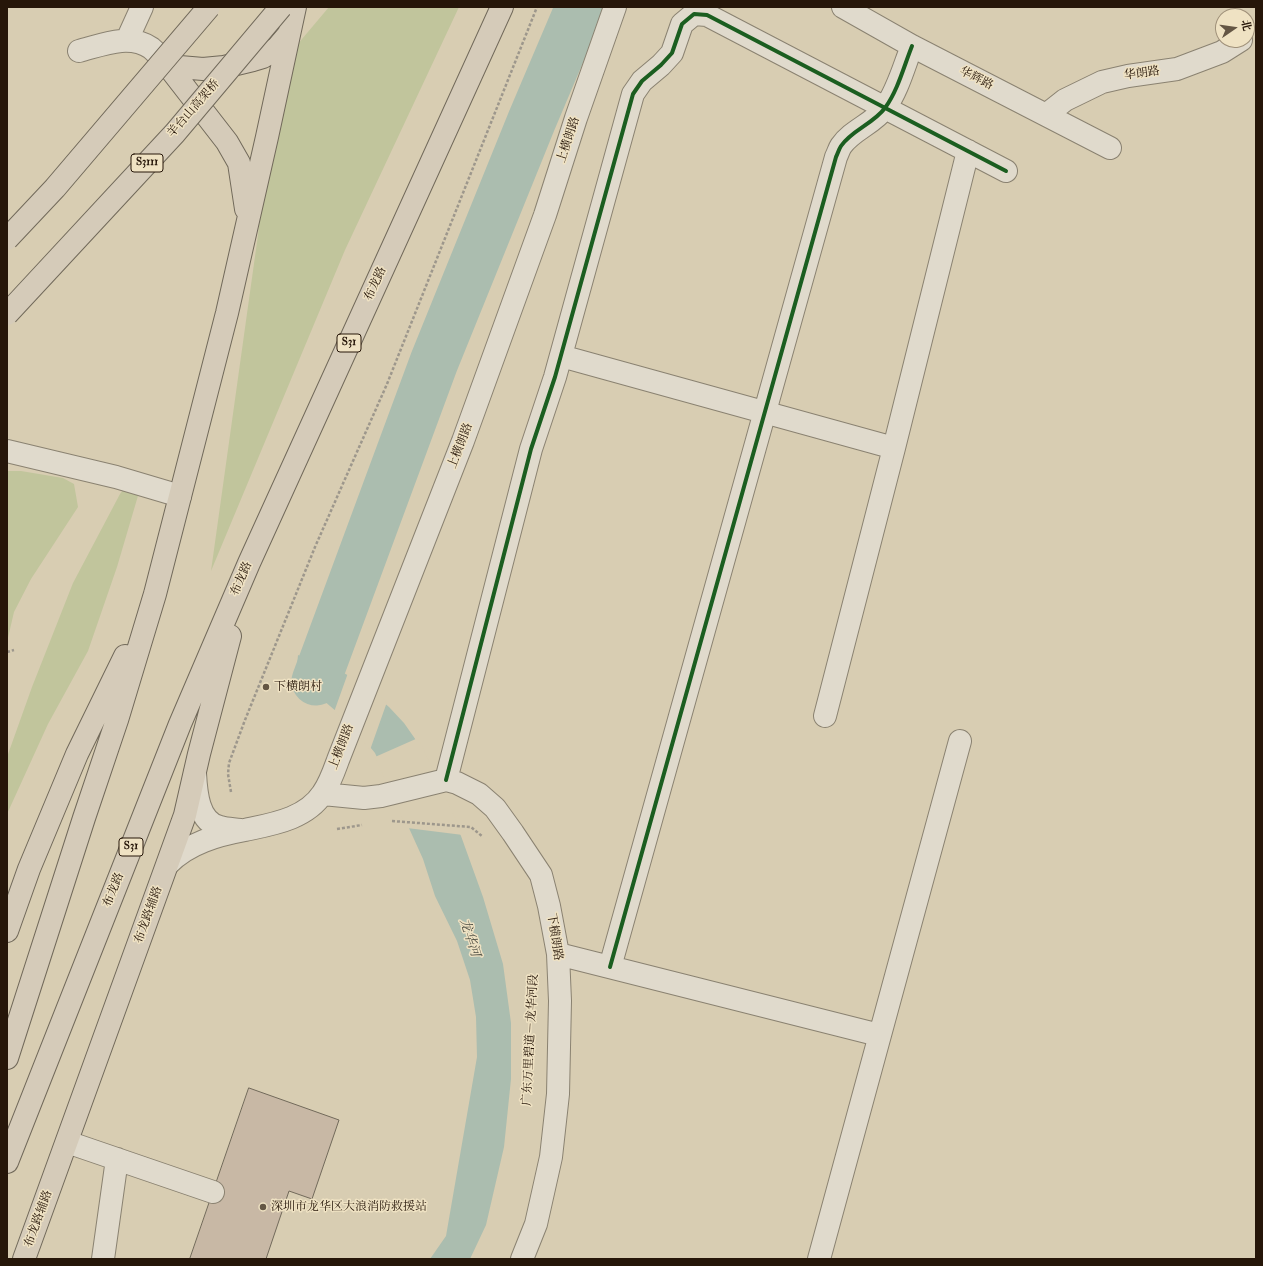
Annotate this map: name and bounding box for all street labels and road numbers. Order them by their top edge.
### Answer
street label: 华辉路 [957,64,995,94]
street label: 华朗路 [1123,64,1161,84]
street label: 羊台山高架桥 [165,77,223,141]
street label: 上横朗路 [555,115,583,165]
road number: S3111 [131,154,163,172]
street label: 布龙路 [362,265,390,303]
road number: S31 [337,334,361,352]
street label: 上横朗路 [446,421,476,471]
street label: 布龙路 [228,560,256,598]
street label: 上横朗路 [327,722,357,772]
road number: S31 [119,838,143,856]
street label: 布龙路 [101,871,127,909]
street label: 布龙路辅路 [132,884,166,946]
street label: 下横朗路 [543,912,565,962]
street label: 广东万里碧道－龙华河段 [520,974,542,1106]
street label: 布龙路辅路 [22,1188,56,1250]

